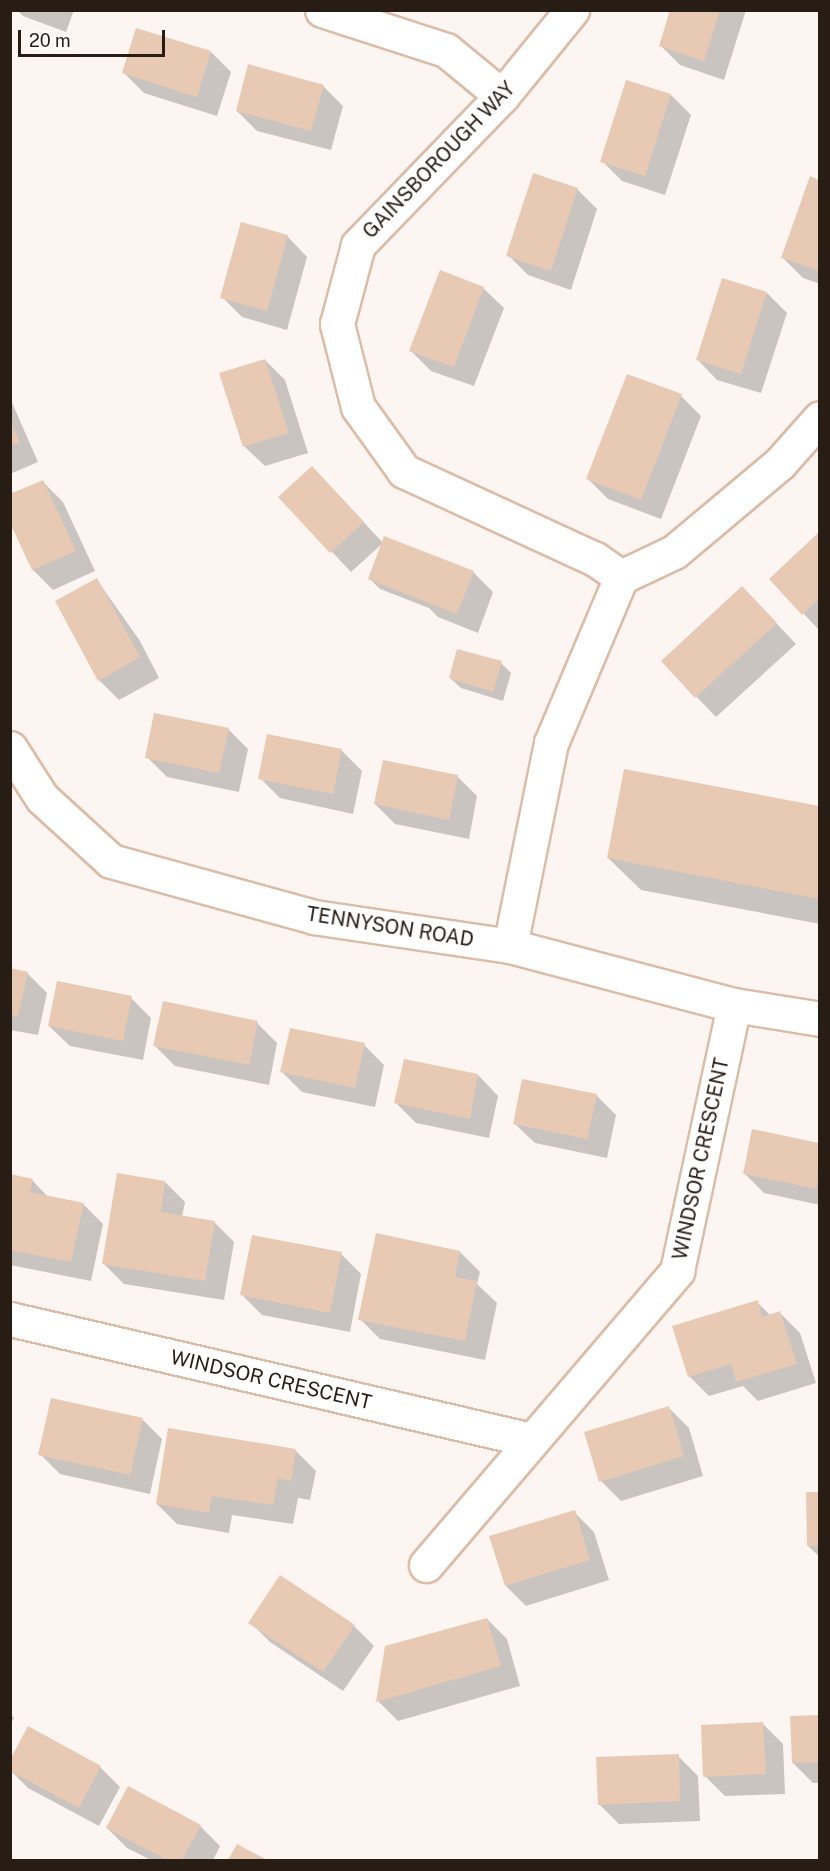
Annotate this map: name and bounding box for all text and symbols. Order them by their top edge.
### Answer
scale bar [21,18,168,56]
text: 20 m [29,30,71,51]
street label: GAINSBOROUGH WAY [358,76,520,244]
street label: TENNYSON ROAD [305,902,475,952]
street label: WINDSOR CRESCENT [668,1056,734,1262]
street label: WINDSOR CRESCENT [168,1345,374,1415]

